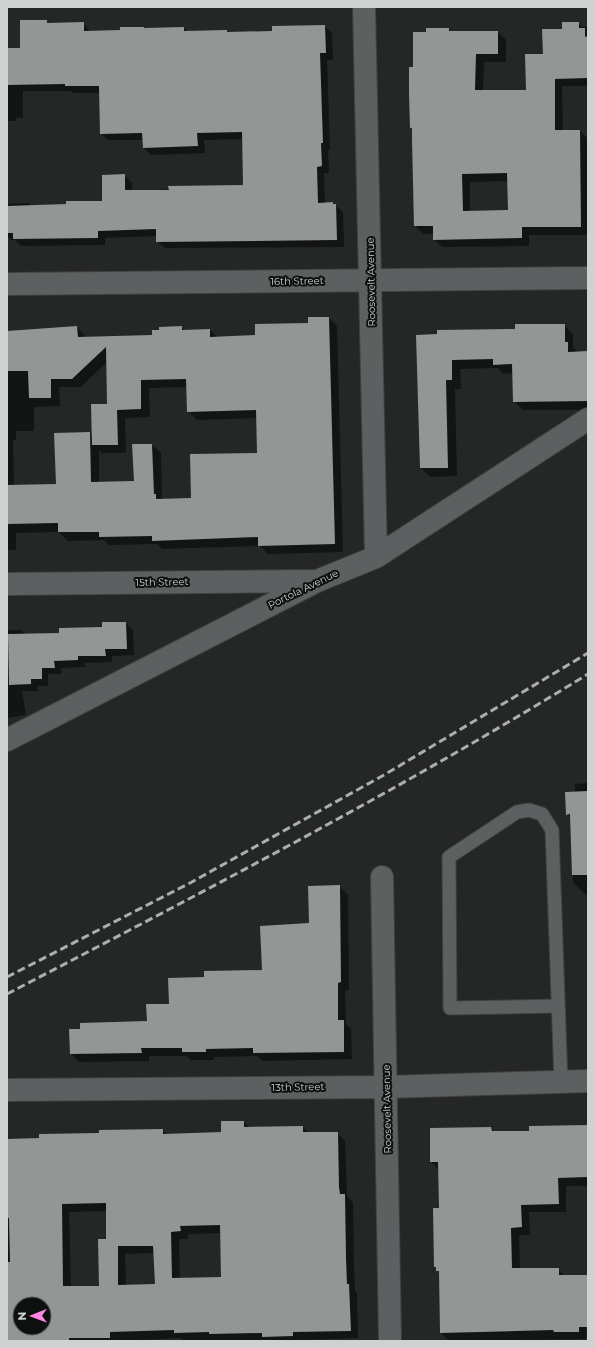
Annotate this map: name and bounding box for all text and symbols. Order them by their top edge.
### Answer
street label: Roosevelt Avenue [364,237,378,327]
street label: 16th Street [270,274,324,288]
street label: Portola Avenue [266,566,340,612]
street label: 15th Street [135,575,189,589]
street label: Roosevelt Avenue [380,1064,394,1154]
street label: 13th Street [271,1080,325,1094]
north arrow [12,1296,52,1336]
text: N [15,1312,29,1321]

